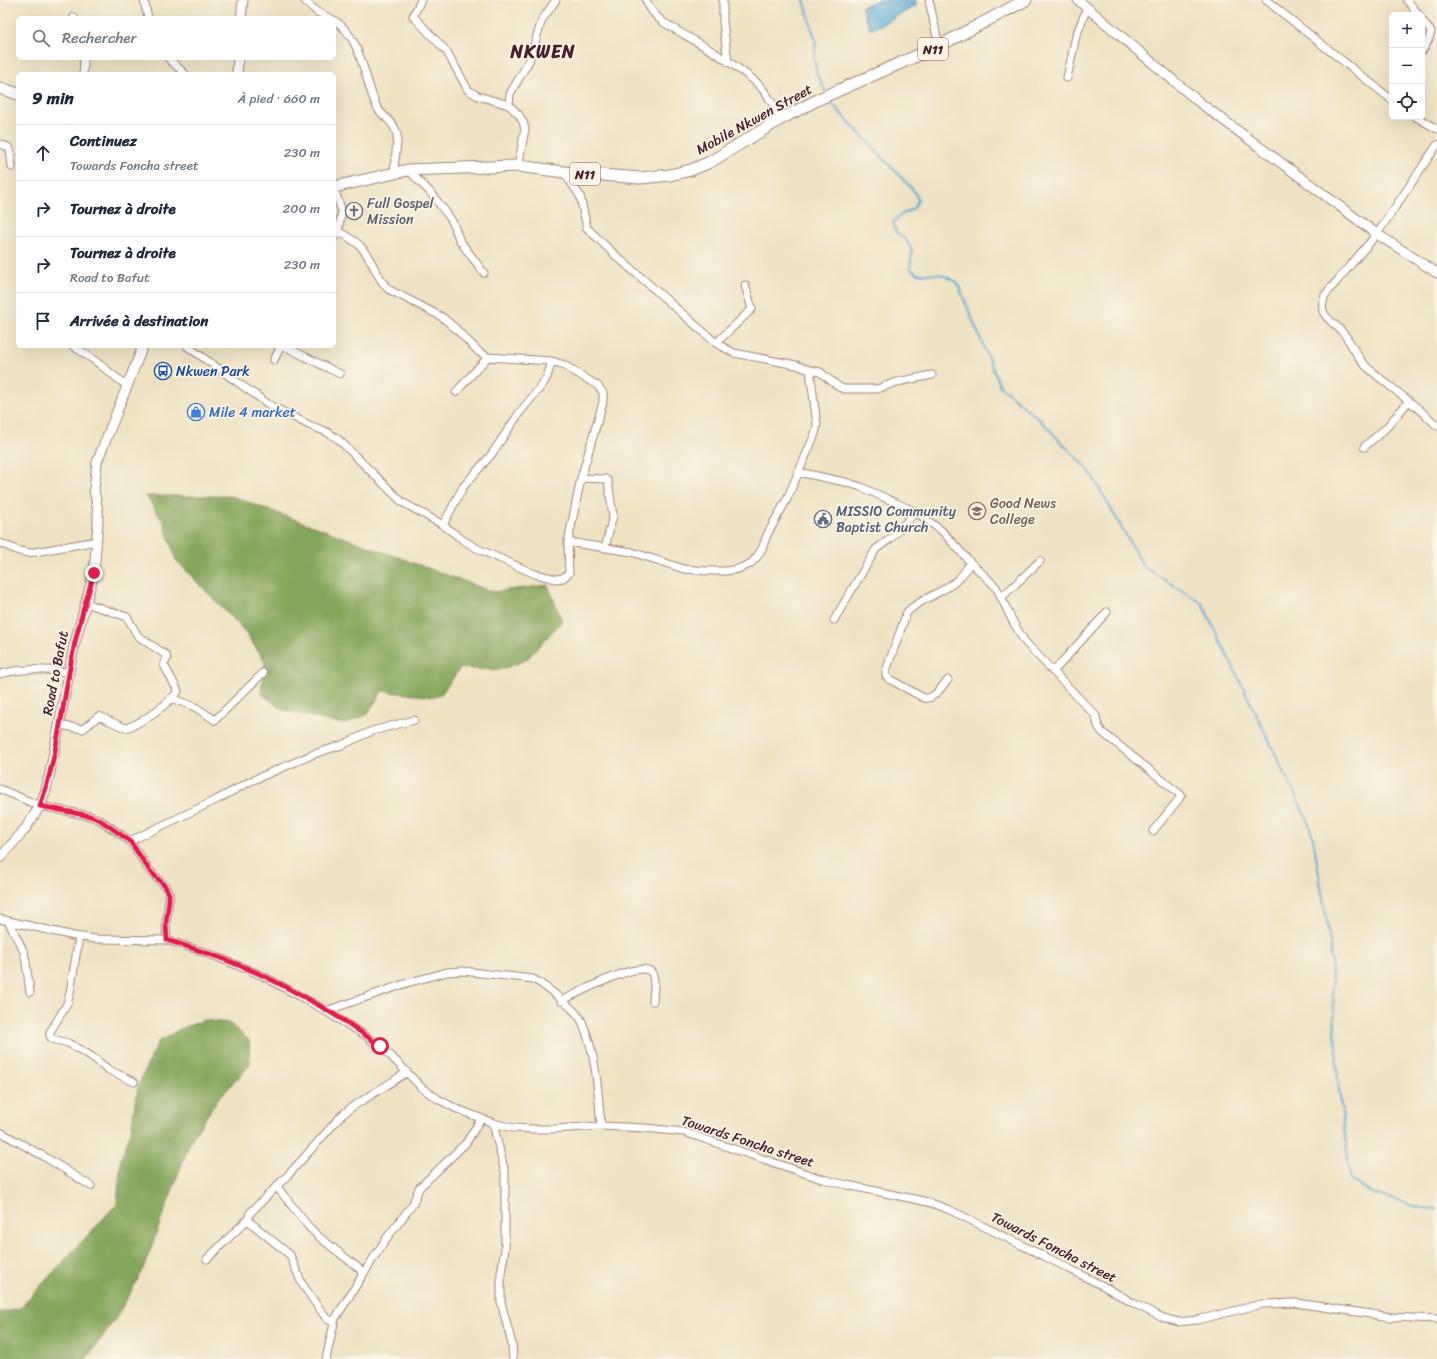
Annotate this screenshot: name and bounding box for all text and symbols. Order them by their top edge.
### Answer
map controls [1389,12,1425,120]
button: + [1389,12,1425,48]
search box [16,16,336,60]
text: Rechercher [62,25,137,51]
icon: search [30,27,52,49]
district label: NKWEN [510,36,575,68]
road number: N11 [918,38,948,60]
button: − [1389,48,1425,84]
street label: Mobile Nkwen Street [691,77,817,162]
text: 9 min [32,83,74,113]
button: locate [1389,84,1425,120]
text: À pied · 660 m [238,87,320,110]
text: Continuez [70,128,137,154]
text: 230 m [284,141,320,164]
icon: ahead [32,142,54,164]
text: Towards Foncha street [70,154,199,177]
road number: N11 [570,163,600,185]
place label: Full Gospel Mission [367,191,434,232]
text: Tournez à droite [70,196,176,222]
text: 200 m [283,197,320,220]
icon: right [32,198,54,220]
church icon: Full Gospel Mission [344,201,364,221]
text: Tournez à droite [70,240,176,266]
text: 230 m [284,253,320,276]
icon: right [32,254,54,276]
text: Road to Bafut [70,266,150,289]
text: Arrivée à destination [70,308,208,334]
icon: arrive [32,310,54,332]
place label: Nkwen Park [176,359,250,384]
bus stop icon: Nkwen Park [153,361,173,381]
place label: Mile 4 market [209,400,296,425]
shop icon: Mile 4 market [186,402,206,422]
place label: Good News College [990,491,1056,532]
place label: MISSIO Community Baptist Church [836,499,957,540]
school or university icon: Good News College [967,501,987,521]
public building icon: MISSIO Community Baptist Church [813,509,833,529]
route end [85,564,103,582]
street label: Road to Bafut [35,629,76,718]
route start [371,1037,389,1055]
street label: Towards Foncha street [678,1108,818,1175]
street label: Towards Foncha street [986,1205,1121,1290]

